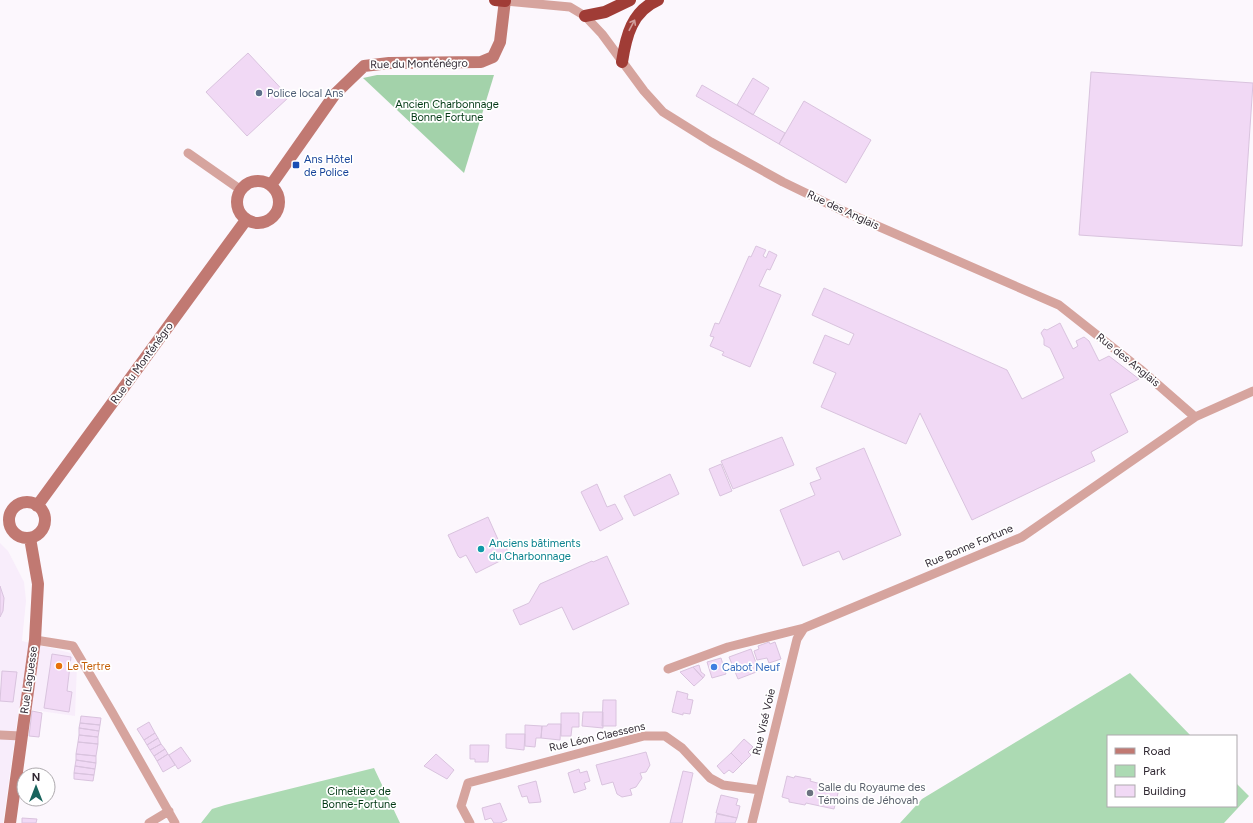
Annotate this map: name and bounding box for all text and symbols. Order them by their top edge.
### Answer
one-way arrow [628,19,636,31]
street label: Rue du Monténégro [370,57,468,71]
place label: Police local Ans [267,87,344,100]
marker: Police local Ans [254,88,264,98]
park label: Ancien Charbonnage Bonne Fortune [395,98,499,124]
place label: Ans Hôtel de Police [304,153,353,179]
marker: Ans Hôtel de Police [291,160,301,170]
street label: Rue des Anglais [805,188,881,232]
street label: Rue du Monténégro [108,320,176,406]
street label: Rue des Anglais [1094,330,1162,390]
street label: Rue Bonne Fortune [923,522,1015,570]
place label: Anciens bâtiments du Charbonnage [489,537,581,563]
marker: Anciens bâtiments du Charbonnage [476,544,486,554]
street label: Rue Laguesse [18,645,40,715]
place label: Le Tertre [67,660,110,673]
marker: Le Tertre [54,661,64,671]
place label: Cabot Neuf [722,661,781,674]
marker: Cabot Neuf [709,662,719,672]
street label: Rue Visé Voie [750,687,778,757]
street label: Rue Léon Claessens [548,720,646,754]
legend [1107,735,1237,807]
text: Road [1143,744,1171,758]
text: Park [1143,764,1166,778]
north arrow [16,767,56,807]
text: N [32,771,40,784]
place label: Salle du Royaume des Témoins de Jéhovah [818,781,925,807]
text: Building [1143,784,1186,798]
park label: Cimetière de Bonne-Fortune [322,785,396,811]
marker: Salle du Royaume des Témoins de Jéhovah [805,788,815,798]

